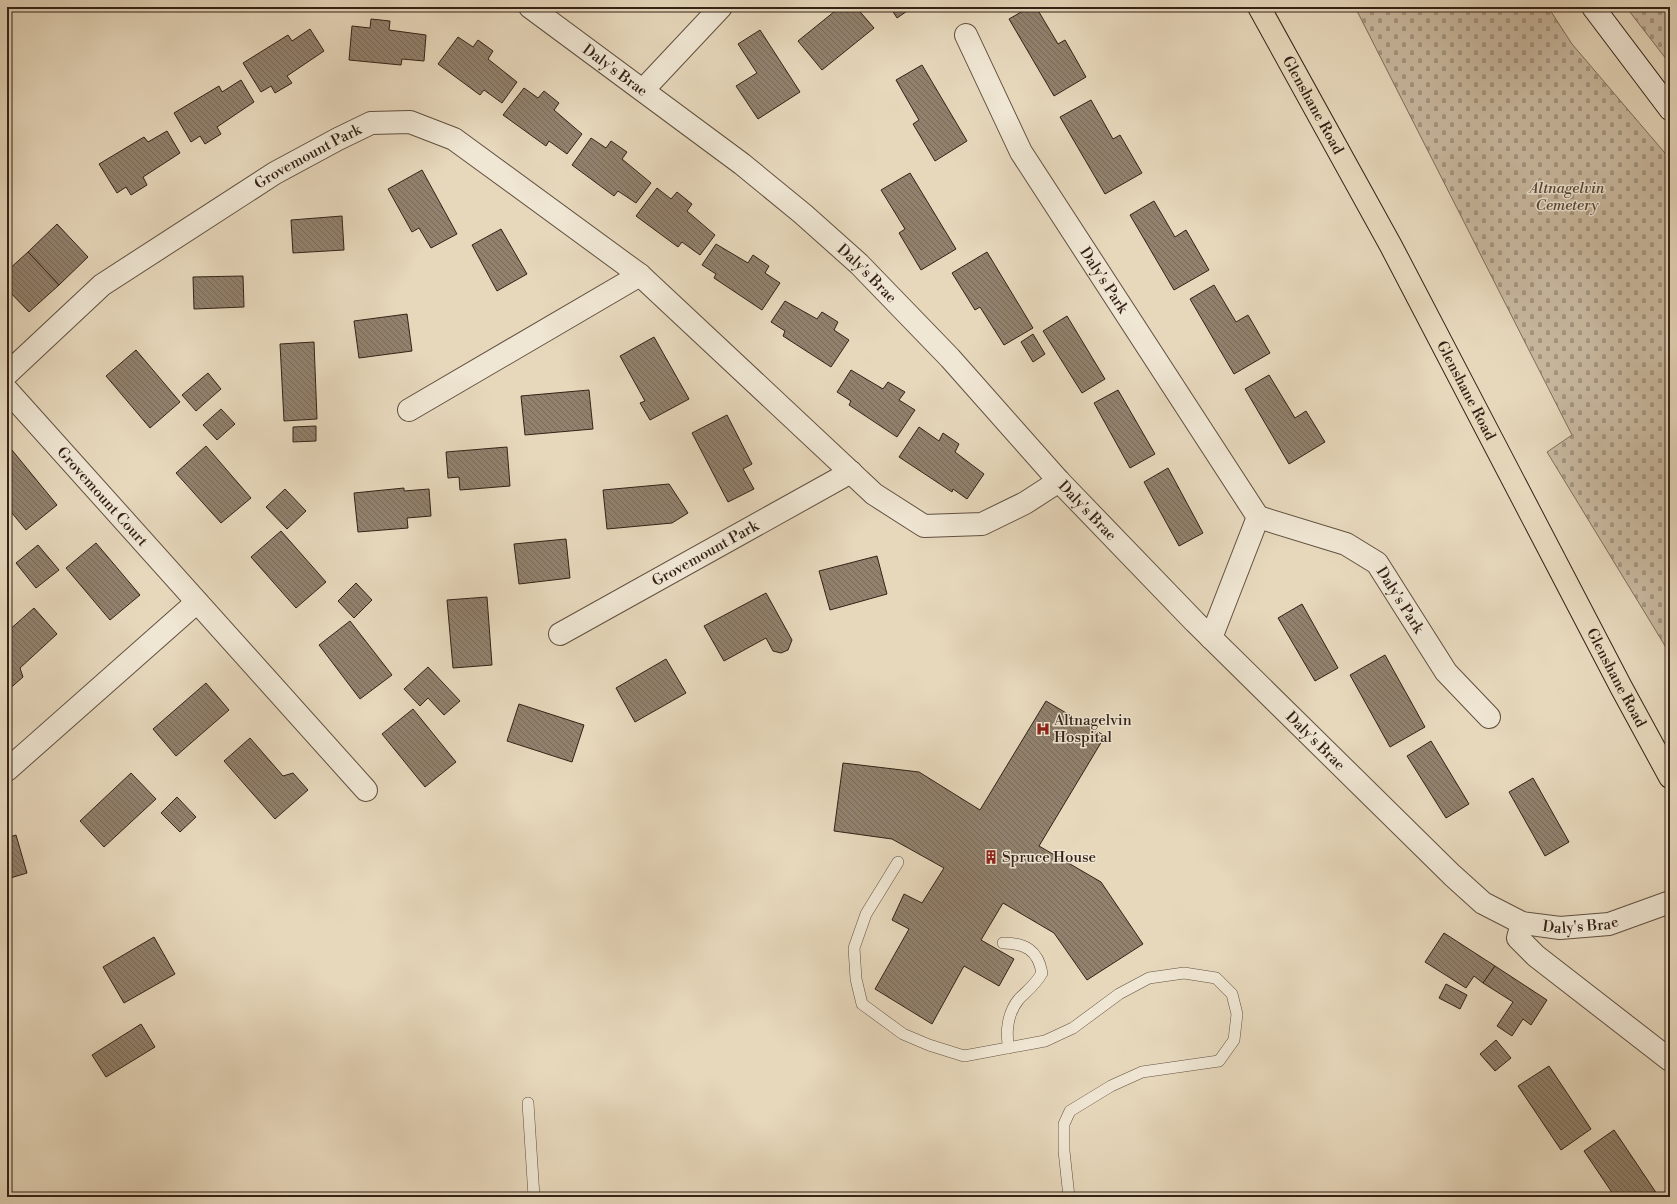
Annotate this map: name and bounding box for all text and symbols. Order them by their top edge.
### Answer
street label: Daly's Brae [579,40,651,101]
street label: Glenshane Road [1278,53,1348,158]
street label: Grovemount Park [251,120,366,194]
park label: Altnagelvin Cemetery [1528,179,1605,215]
street label: Daly's Brae [833,240,901,307]
street label: Daly's Park [1075,244,1133,318]
street label: Glenshane Road [1432,338,1500,444]
street label: Grovemount Court [53,443,152,551]
street label: Daly's Brae [1054,477,1120,545]
street label: Grovemount Park [649,516,763,591]
street label: Daly's Park [1372,563,1429,638]
street label: Glenshane Road [1582,625,1650,731]
street label: Daly's Brae [1281,708,1349,775]
place label: Altnagelvin Hospital [1053,711,1132,747]
hospital icon: Altnagelvin Hospital [1035,721,1051,737]
place label: Spruce House [1002,848,1096,867]
building icon: Spruce House [983,849,999,865]
street label: Daly's Brae [1541,912,1621,938]

